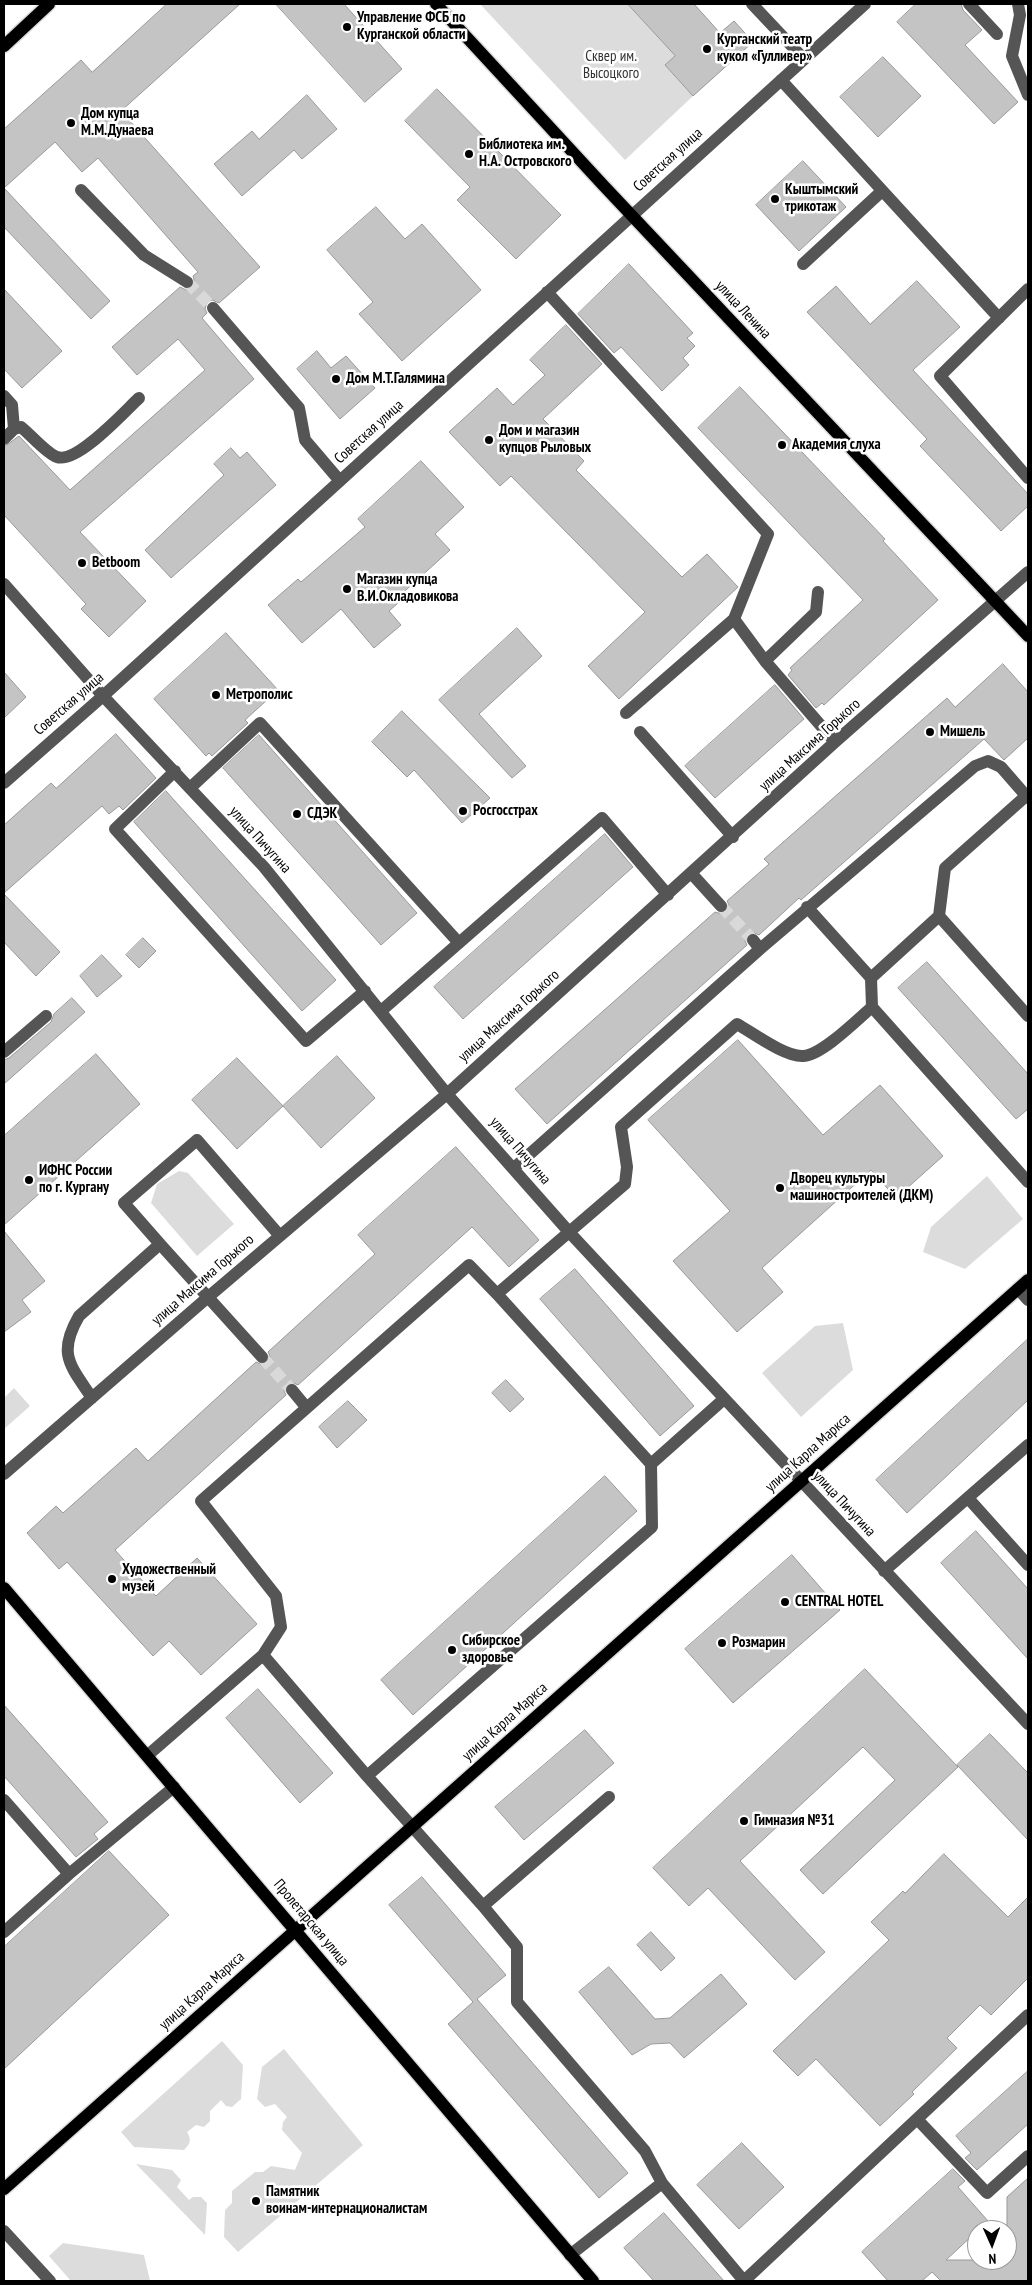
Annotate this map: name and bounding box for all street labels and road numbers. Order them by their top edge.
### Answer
street label: Советская улица [630,124,706,196]
street label: улица Ленина [711,277,775,343]
street label: Советская улица [331,396,407,468]
street label: Советская улица [30,669,108,739]
street label: улица Максима Горького [756,695,864,795]
street label: улица Пичугина [225,803,295,877]
street label: улица Максима Горького [455,966,563,1066]
street label: улица Пичугина [486,1114,554,1188]
street label: улица Максима Горького [148,1231,258,1329]
street label: улица Карла Маркса [762,1410,854,1496]
street label: улица Пичугина [809,1467,879,1541]
street label: улица Карла Маркса [459,1679,551,1765]
street label: Пролетарская улица [270,1876,352,1970]
street label: улица Карла Маркса [156,1948,248,2034]

